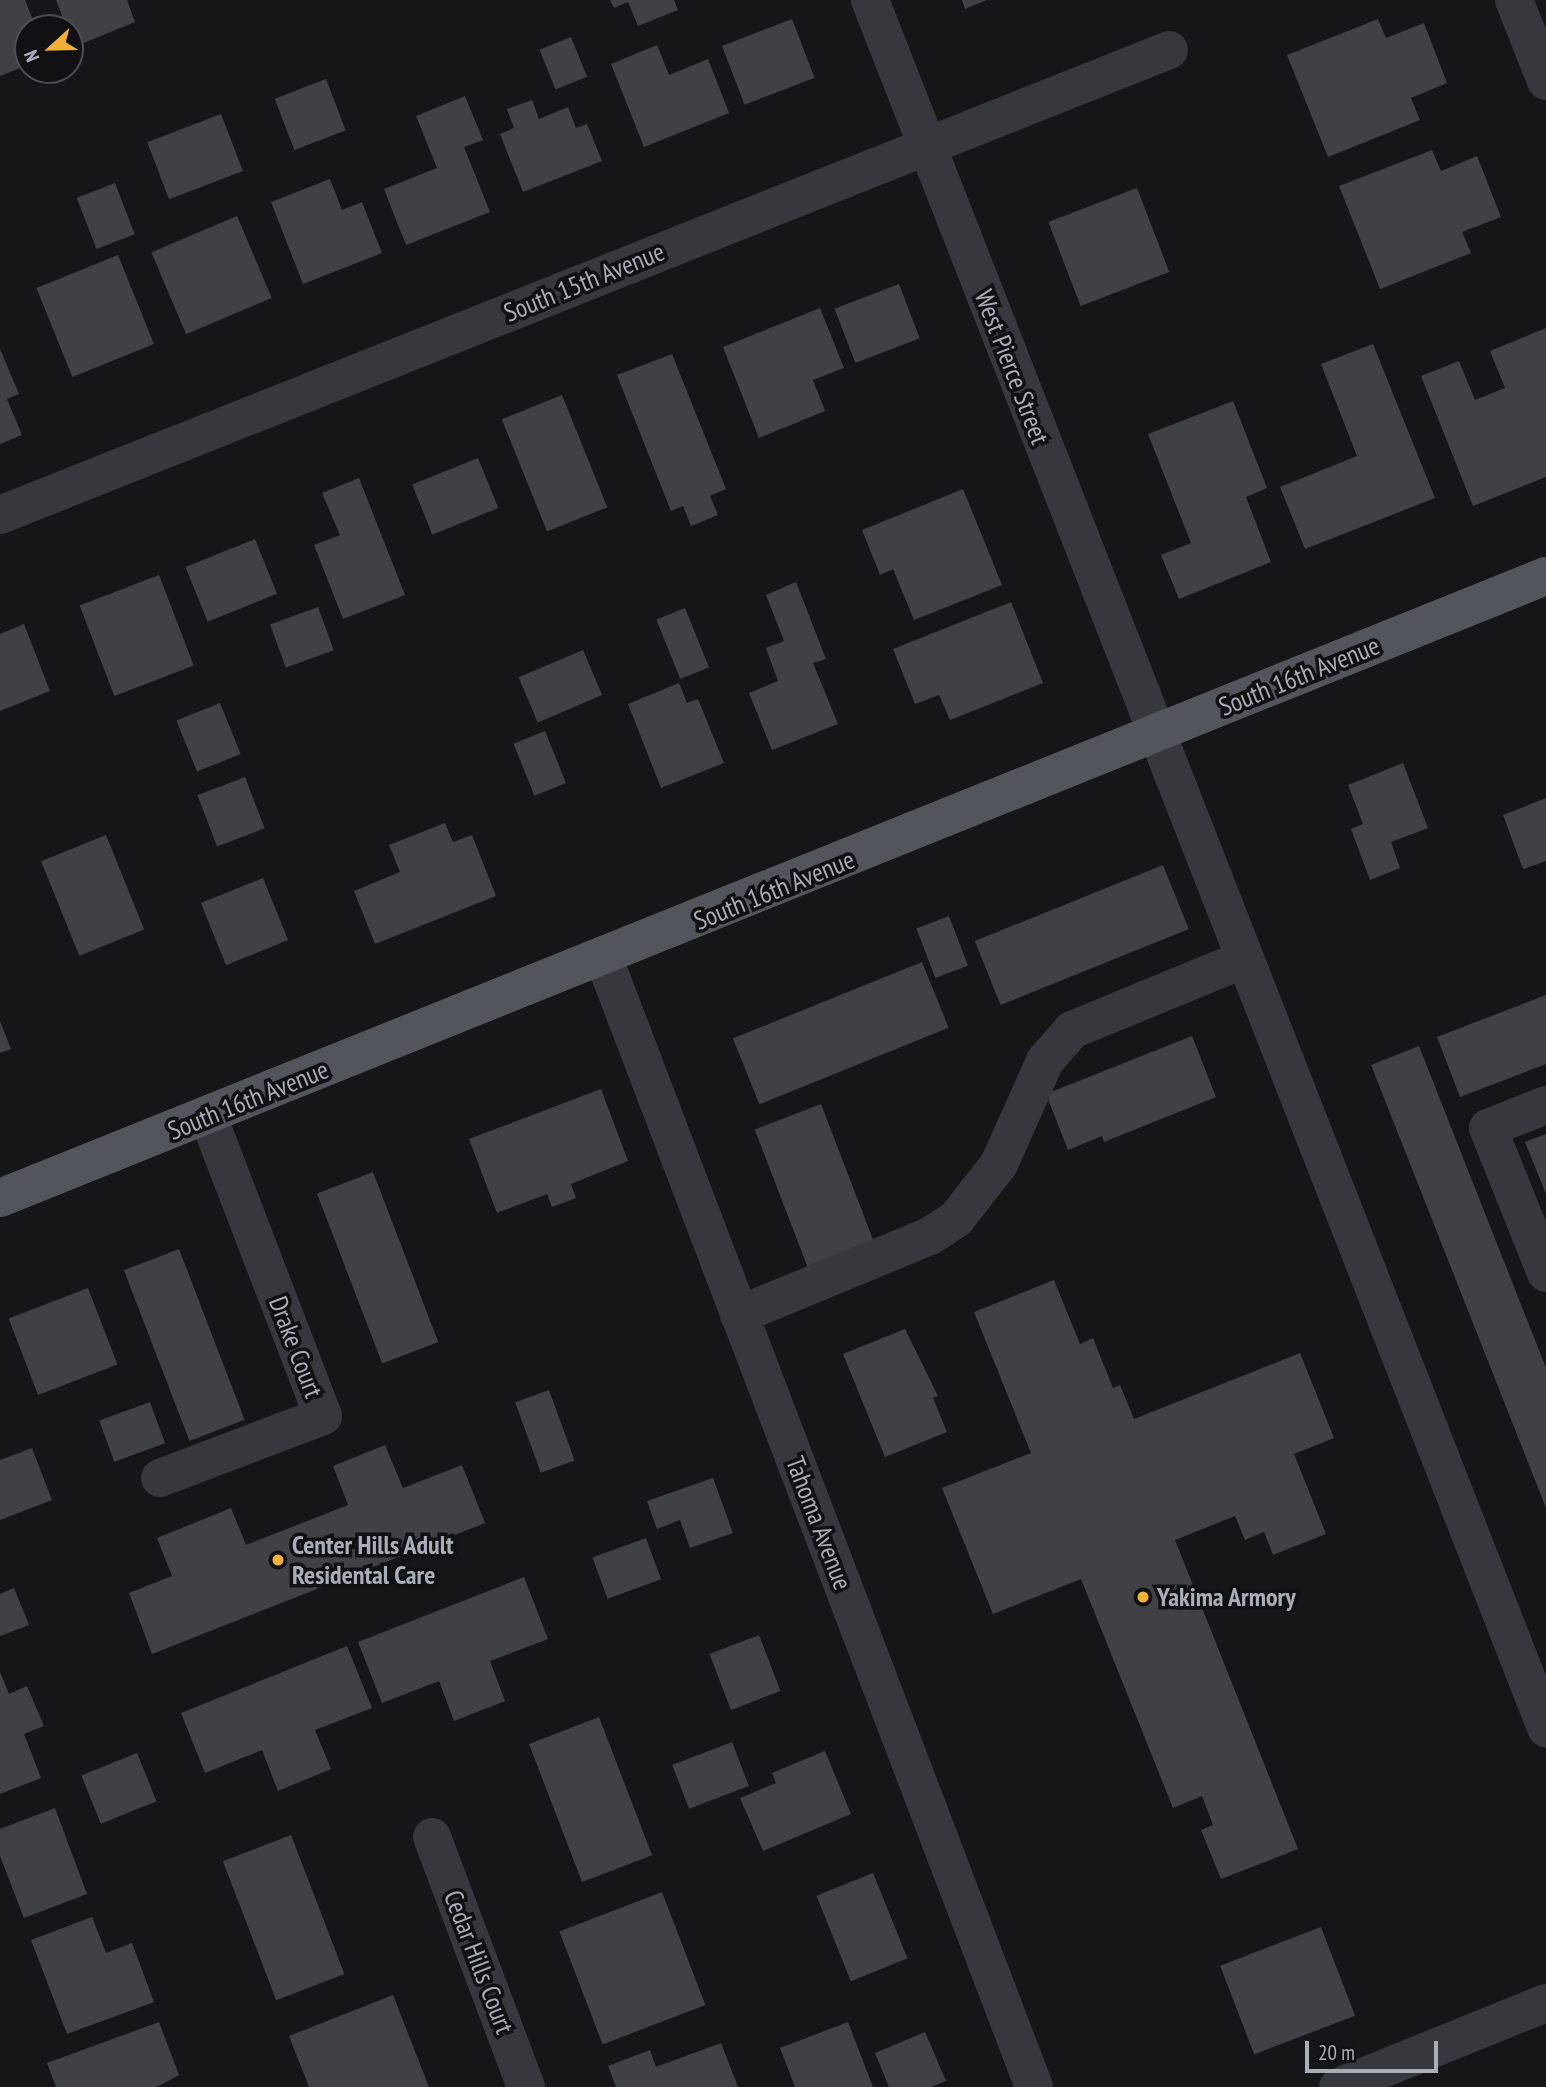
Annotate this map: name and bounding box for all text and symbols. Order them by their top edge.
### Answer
north arrow [14,14,84,84]
text: N [18,47,44,65]
street label: South 15th Avenue [499,236,669,328]
street label: West Pierce Street [968,285,1056,449]
street label: South 16th Avenue [1214,630,1384,722]
street label: South 16th Avenue [689,844,859,936]
street label: South 16th Avenue [163,1054,333,1146]
street label: Drake Court [262,1292,330,1402]
street label: Tahoma Avenue [779,1452,859,1594]
place label: Center Hills Adult Residental Care [292,1529,454,1590]
marker: Center Hills Adult Residental Care [270,1552,286,1568]
place label: Yakima Armory [1157,1581,1296,1613]
marker: Yakima Armory [1135,1589,1151,1605]
street label: Cedar Hills Court [437,1886,521,2038]
scale bar [1308,2028,1441,2072]
text: 20 m [1318,2039,1355,2066]

